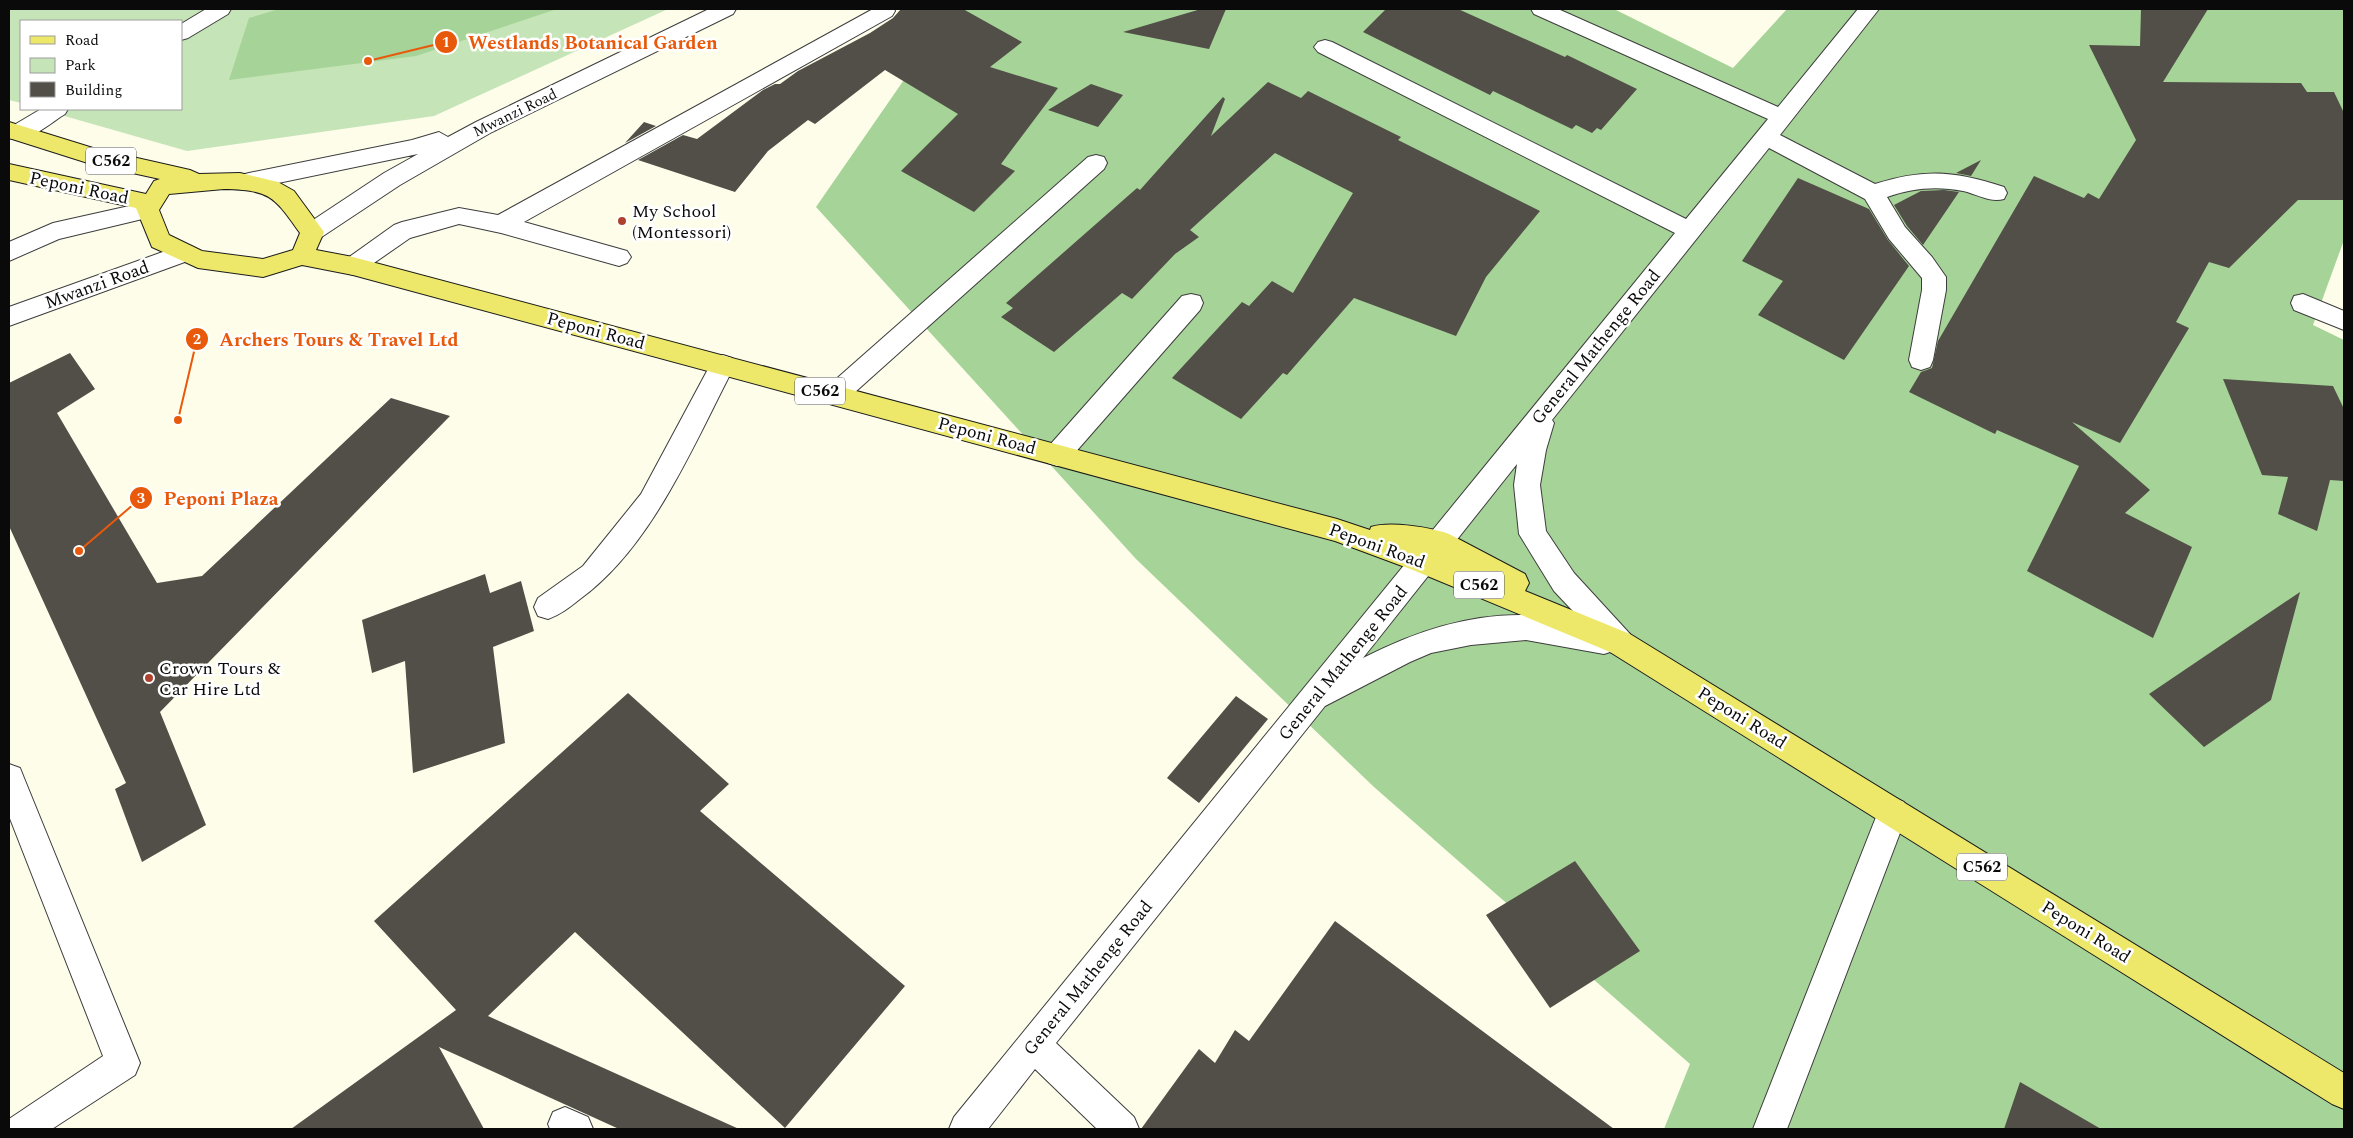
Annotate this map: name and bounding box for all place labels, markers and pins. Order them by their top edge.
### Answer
callout: Westlands Botanical Garden [433,25,728,59]
place label: My School (Montessori) [632,198,731,246]
marker: My School (Montessori) [616,215,628,227]
callout: Archers Tours & Travel Ltd [184,322,469,356]
callout: Peponi Plaza [128,481,288,515]
place label: Crown Tours & Car Hire Ltd [159,655,281,703]
marker: Crown Tours & Car Hire Ltd [143,672,155,684]

